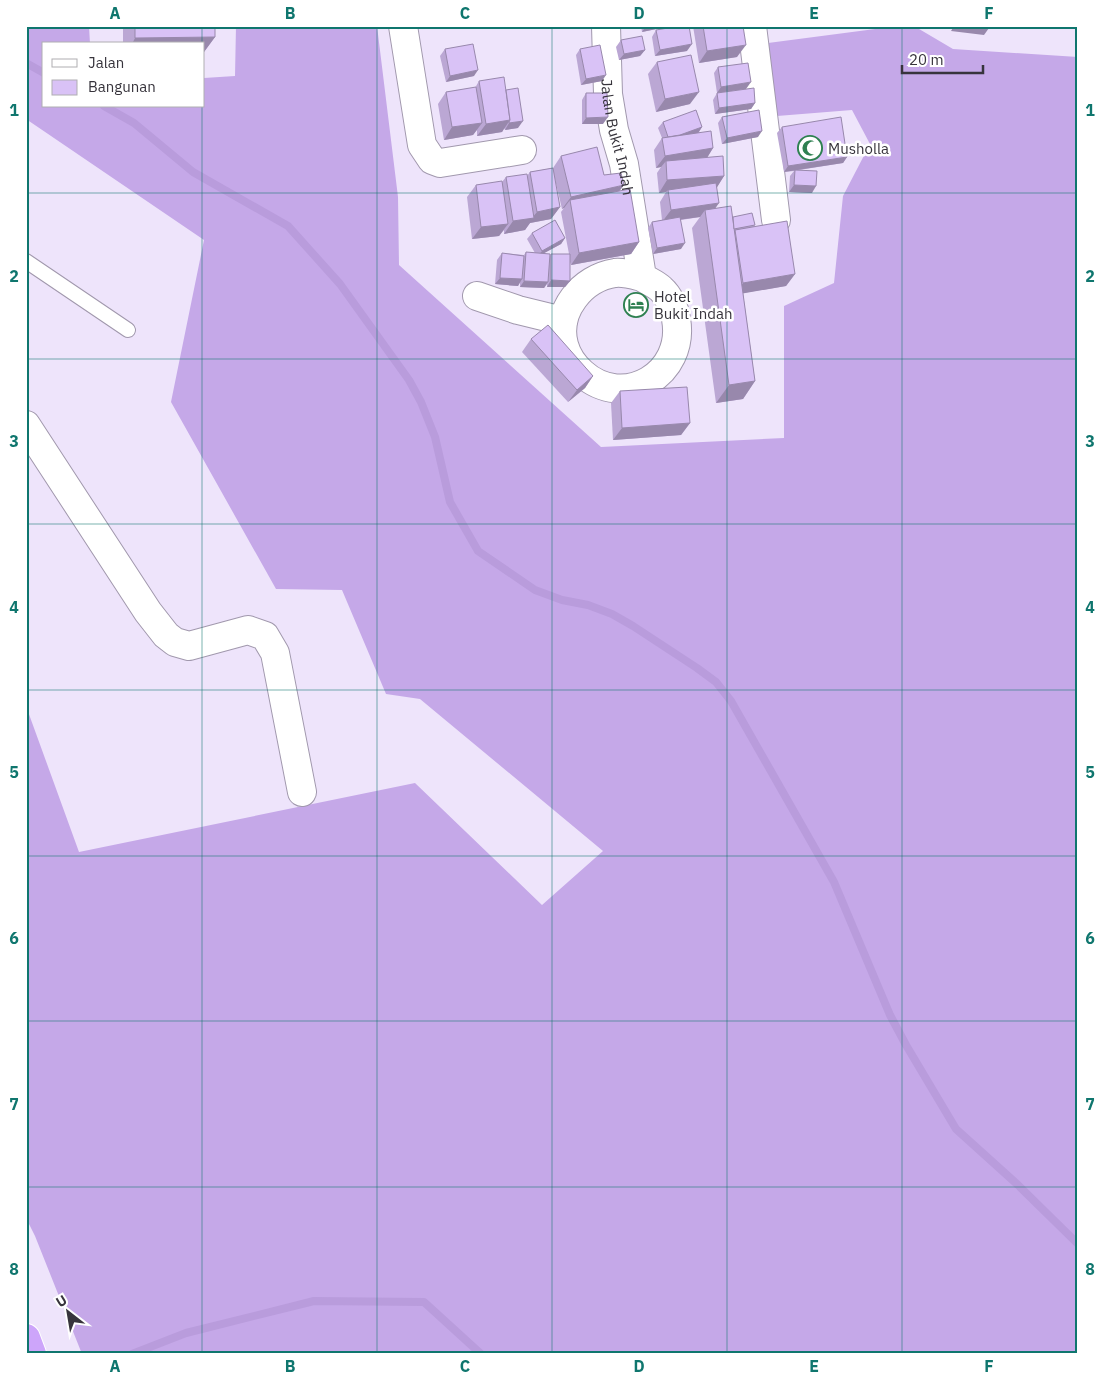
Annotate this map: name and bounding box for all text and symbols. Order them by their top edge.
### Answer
text: A [110,3,121,23]
text: B [285,3,296,23]
text: C [460,3,470,23]
text: D [633,3,645,23]
text: E [809,3,819,23]
text: F [984,3,994,23]
legend [42,42,205,108]
scale bar [902,42,983,74]
text: 20 m [909,50,944,69]
text: Jalan [88,53,124,72]
text: Bangunan [88,77,156,96]
street label: Jalan Bukit Indah [598,78,638,196]
text: 1 [9,100,19,120]
text: 1 [1085,100,1095,120]
mosque icon: Musholla [797,135,823,161]
place label: Musholla [828,139,889,158]
text: 2 [9,266,19,286]
text: 2 [1085,266,1095,286]
place label: Hotel Bukit Indah [654,287,733,323]
hotel icon: Hotel Bukit Indah [623,292,649,318]
text: 3 [9,431,19,451]
text: 3 [1085,431,1095,451]
text: 4 [9,597,19,617]
text: 4 [1085,597,1095,617]
text: 5 [9,762,19,782]
text: 5 [1085,762,1095,782]
text: 6 [9,928,19,948]
text: 6 [1085,928,1095,948]
text: 7 [9,1094,19,1114]
text: 7 [1085,1094,1095,1114]
text: 8 [9,1259,19,1279]
text: 8 [1085,1259,1095,1279]
north arrow [42,1288,92,1338]
text: U [53,1291,70,1311]
text: A [110,1356,121,1376]
text: B [285,1356,296,1376]
text: C [460,1356,470,1376]
text: D [633,1356,645,1376]
text: E [809,1356,819,1376]
text: F [984,1356,994,1376]

